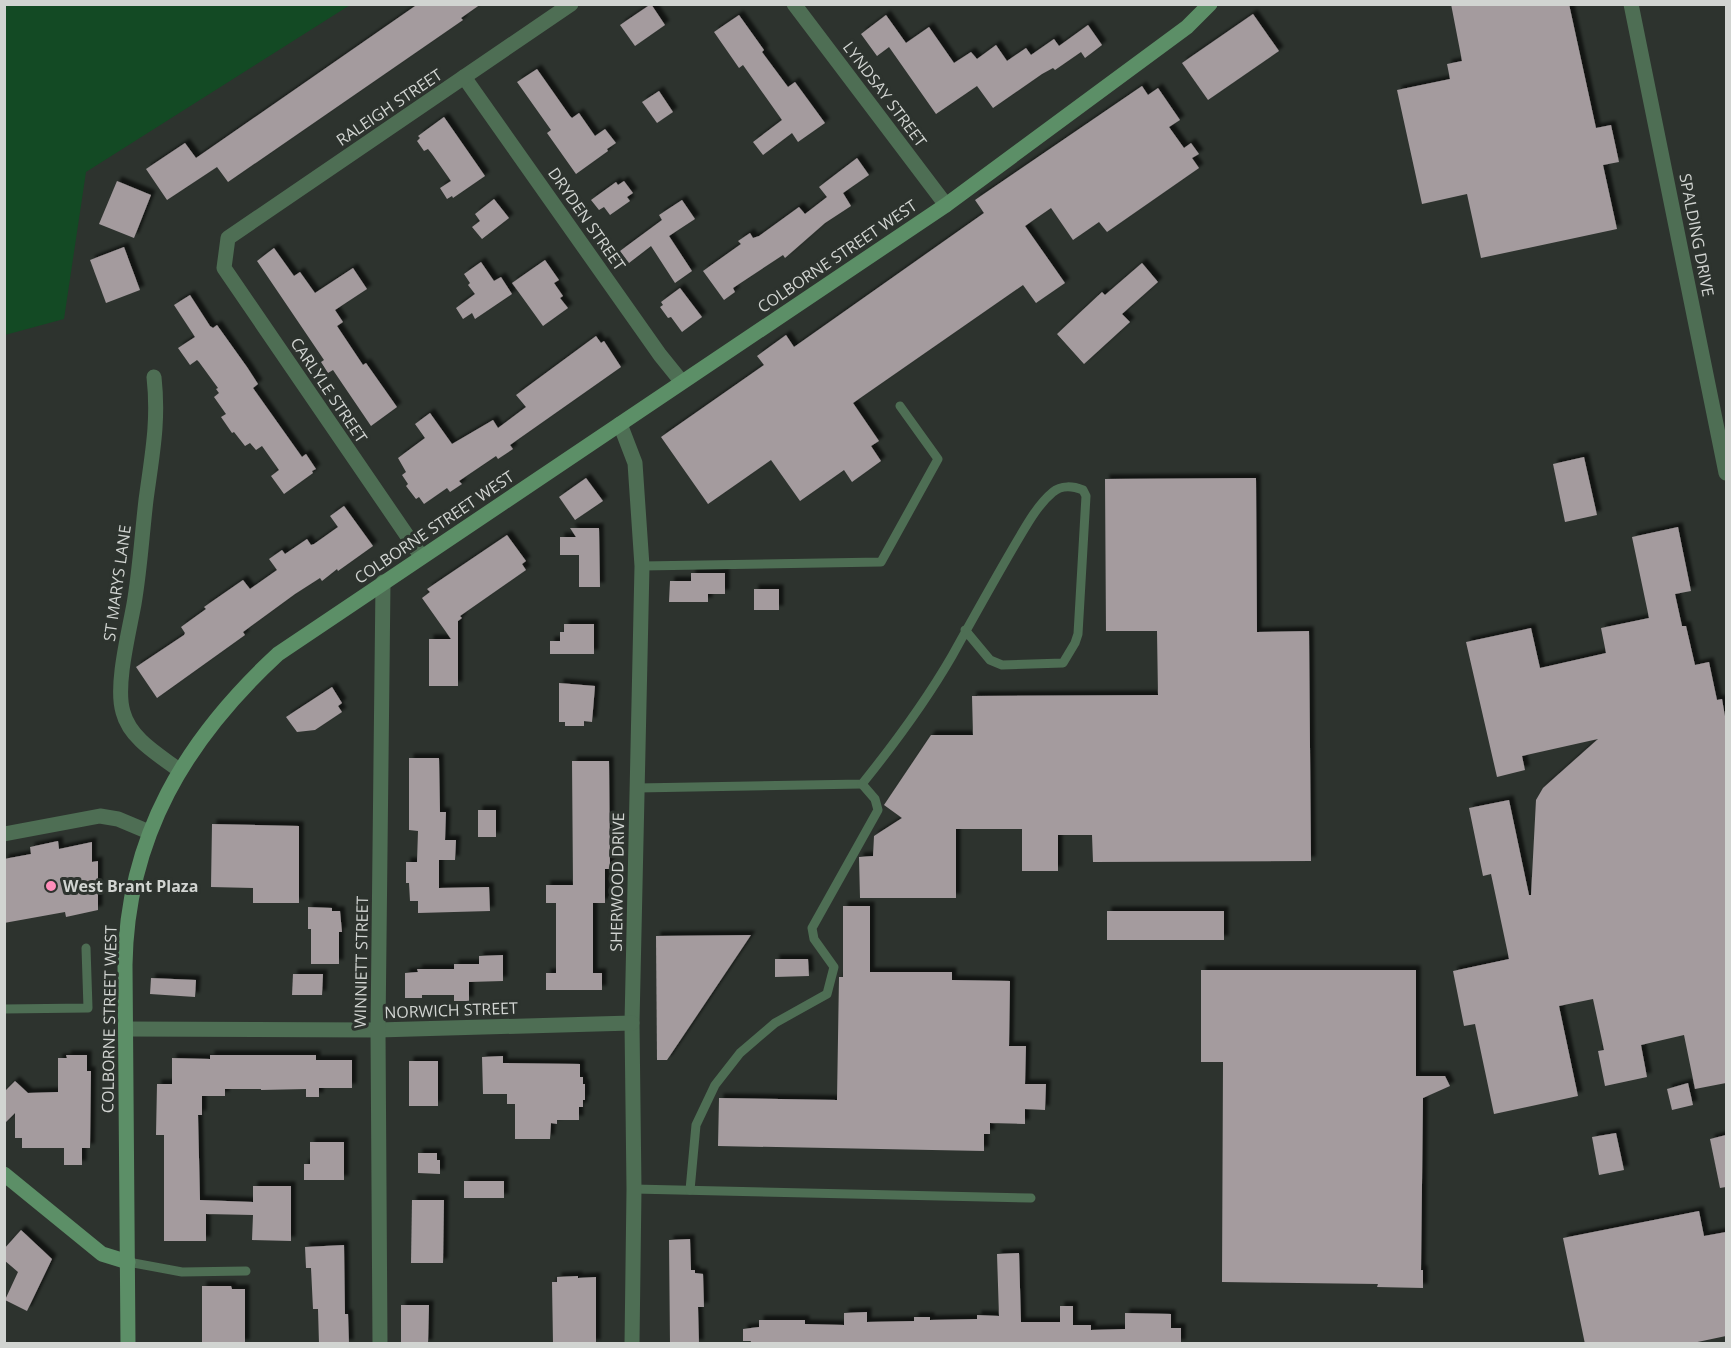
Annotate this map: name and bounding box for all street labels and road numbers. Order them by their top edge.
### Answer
street label: LYNDSAY STREET [838,37,932,151]
street label: RALEIGH STREET [332,63,446,151]
street label: DRYDEN STREET [543,163,631,275]
street label: SPALDING DRIVE [1674,171,1720,299]
street label: COLBORNE STREET WEST [753,194,921,318]
street label: CARLYLE STREET [286,333,373,447]
street label: COLBORNE STREET WEST [350,465,518,589]
street label: ST MARYS LANE [98,523,136,643]
street label: SHERWOOD DRIVE [605,812,629,952]
street label: WINNIETT STREET [349,895,373,1028]
street label: COLBORNE STREET WEST [96,925,122,1113]
street label: NORWICH STREET [384,997,518,1023]

